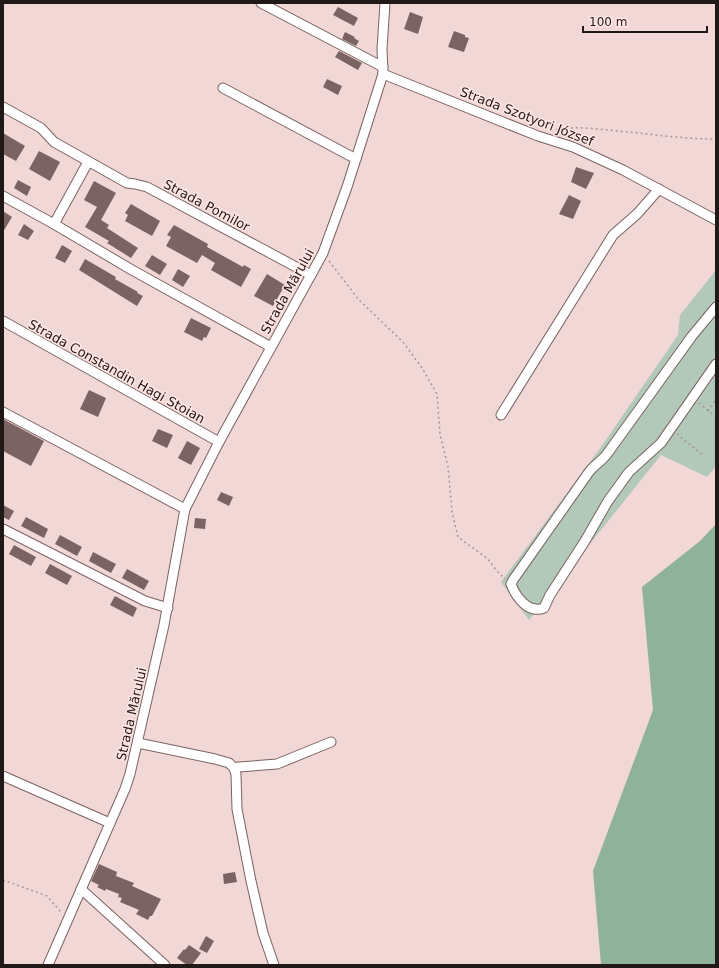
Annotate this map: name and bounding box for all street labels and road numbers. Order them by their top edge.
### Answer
street label: Strada Szotyori József [458,84,596,149]
street label: Strada Pomilor [161,176,253,235]
street label: Strada Mărului [258,246,317,337]
street label: Strada Constandin Hagi Stoian [26,317,208,426]
street label: Strada Mărului [113,666,150,762]

